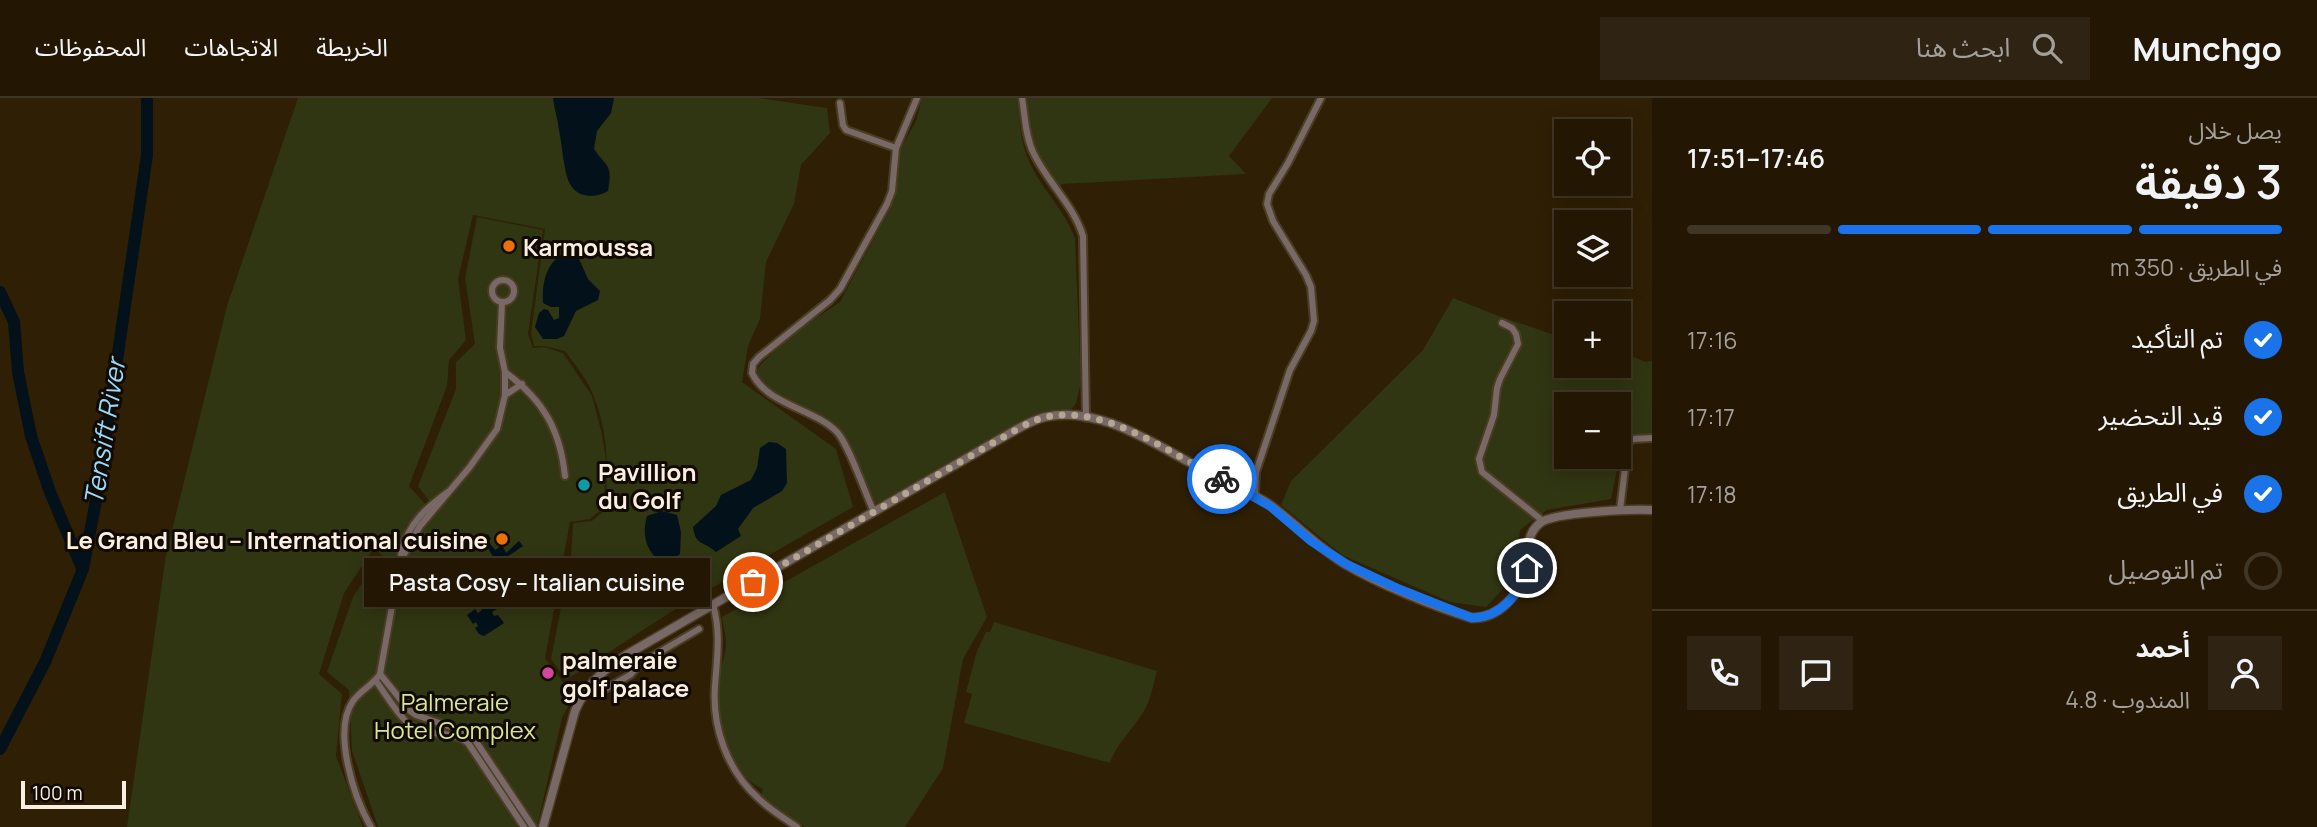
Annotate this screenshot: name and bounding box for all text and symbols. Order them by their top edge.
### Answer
search box [1600,17,2090,80]
text: Munchgo [2132,26,2282,71]
text: ابحث هنا [1916,29,2010,65]
icon: search [2028,29,2066,67]
text: المحفوظات [35,30,146,63]
text: الاتجاهات [184,30,278,63]
text: الخريطة [316,30,388,63]
text: يصل خلال [2189,114,2282,146]
map controls [1554,119,1631,469]
button: locate [1554,119,1631,196]
text: 17:46–17:51 [1687,140,1825,176]
text: 3 دقيقة [2135,150,2282,213]
button: layers [1554,210,1631,287]
place label: Karmoussa [523,230,653,263]
marker: Karmoussa [501,238,517,254]
text: في الطريق · 350 m [2110,251,2282,283]
button: + [1554,301,1631,378]
text: تم التأكيد [2131,320,2223,356]
icon: check [2244,321,2282,359]
text: 17:16 [1687,324,1738,356]
water label: Tensift River [75,353,134,508]
button: − [1554,392,1631,469]
text: قيد التحضير [2099,397,2223,433]
icon: check [2244,398,2282,436]
text: 17:17 [1687,401,1735,433]
courier [1187,444,1257,514]
place label: Pavillion du Golf [598,455,696,516]
icon: bike [1203,460,1241,498]
text: في الطريق [2117,474,2223,510]
icon: check [2244,475,2282,513]
marker: Pavillion du Golf [576,477,592,493]
text: 17:18 [1687,478,1737,510]
place label: Le Grand Bleu – International cuisine [66,523,488,556]
marker: Le Grand Bleu – International cuisine [494,531,510,547]
pin [1497,538,1557,598]
icon: home [1508,549,1546,587]
text: تم التوصيل [2108,551,2223,587]
pin [723,552,783,612]
callout: Pasta Cosy – Italian cuisine [364,558,711,606]
icon: bag [734,563,772,601]
text: Pasta Cosy – Italian cuisine [389,566,685,598]
text: أحمد [2136,629,2190,665]
button: phone [1687,636,1761,710]
button: chat [1779,636,1853,710]
button: person [2208,636,2282,710]
place label: palmeraie golf palace [562,643,689,704]
marker: palmeraie golf palace [540,665,556,681]
text: المندوب · 4.8 [2065,683,2190,715]
park label: Palmeraie Hotel Complex [374,685,536,746]
scale bar [21,778,126,810]
text: 100 m [32,780,83,806]

